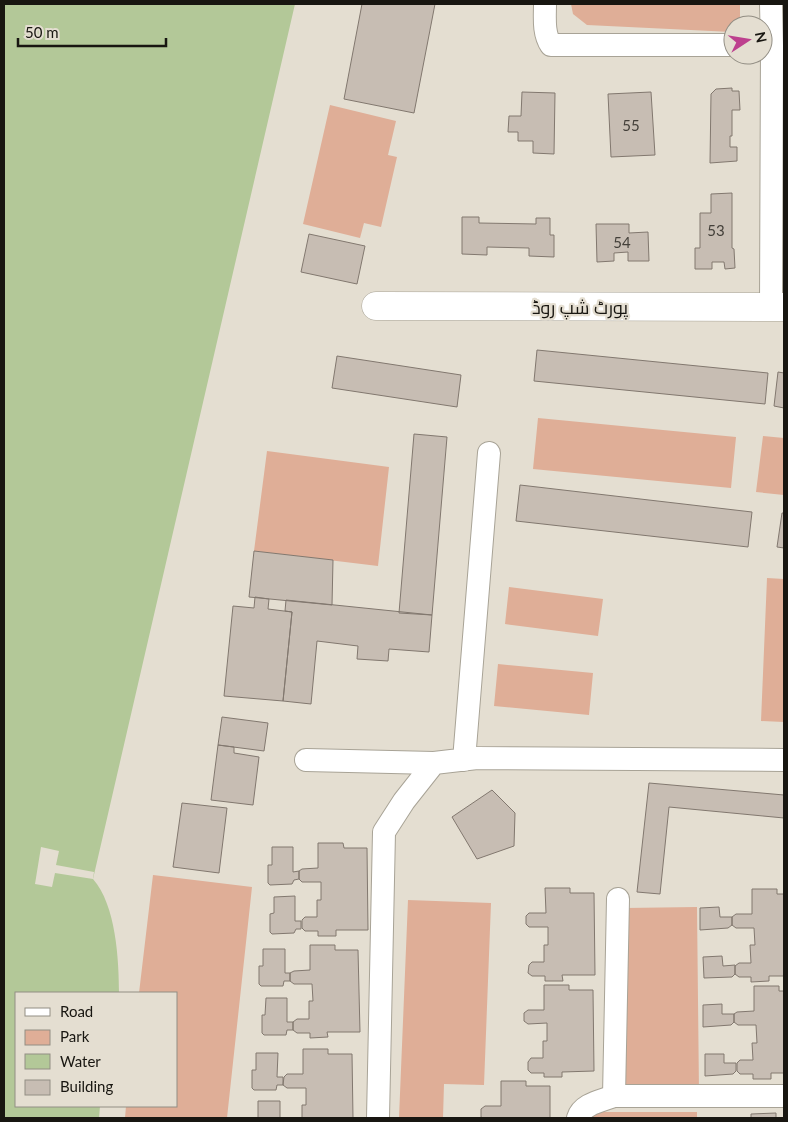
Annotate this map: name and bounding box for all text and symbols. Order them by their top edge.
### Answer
scale bar [18,15,165,47]
north arrow [723,15,773,65]
text: 50 m [25,23,59,41]
text: N [752,30,771,44]
house number: 55 [622,116,640,134]
house number: 53 [707,221,725,239]
house number: 54 [613,233,631,251]
street label: پورٹ شپ روڈ [532,296,628,320]
legend [15,992,178,1107]
text: Road [60,1002,93,1020]
text: Park [60,1027,90,1045]
text: Water [60,1052,101,1070]
text: Building [60,1077,113,1095]

